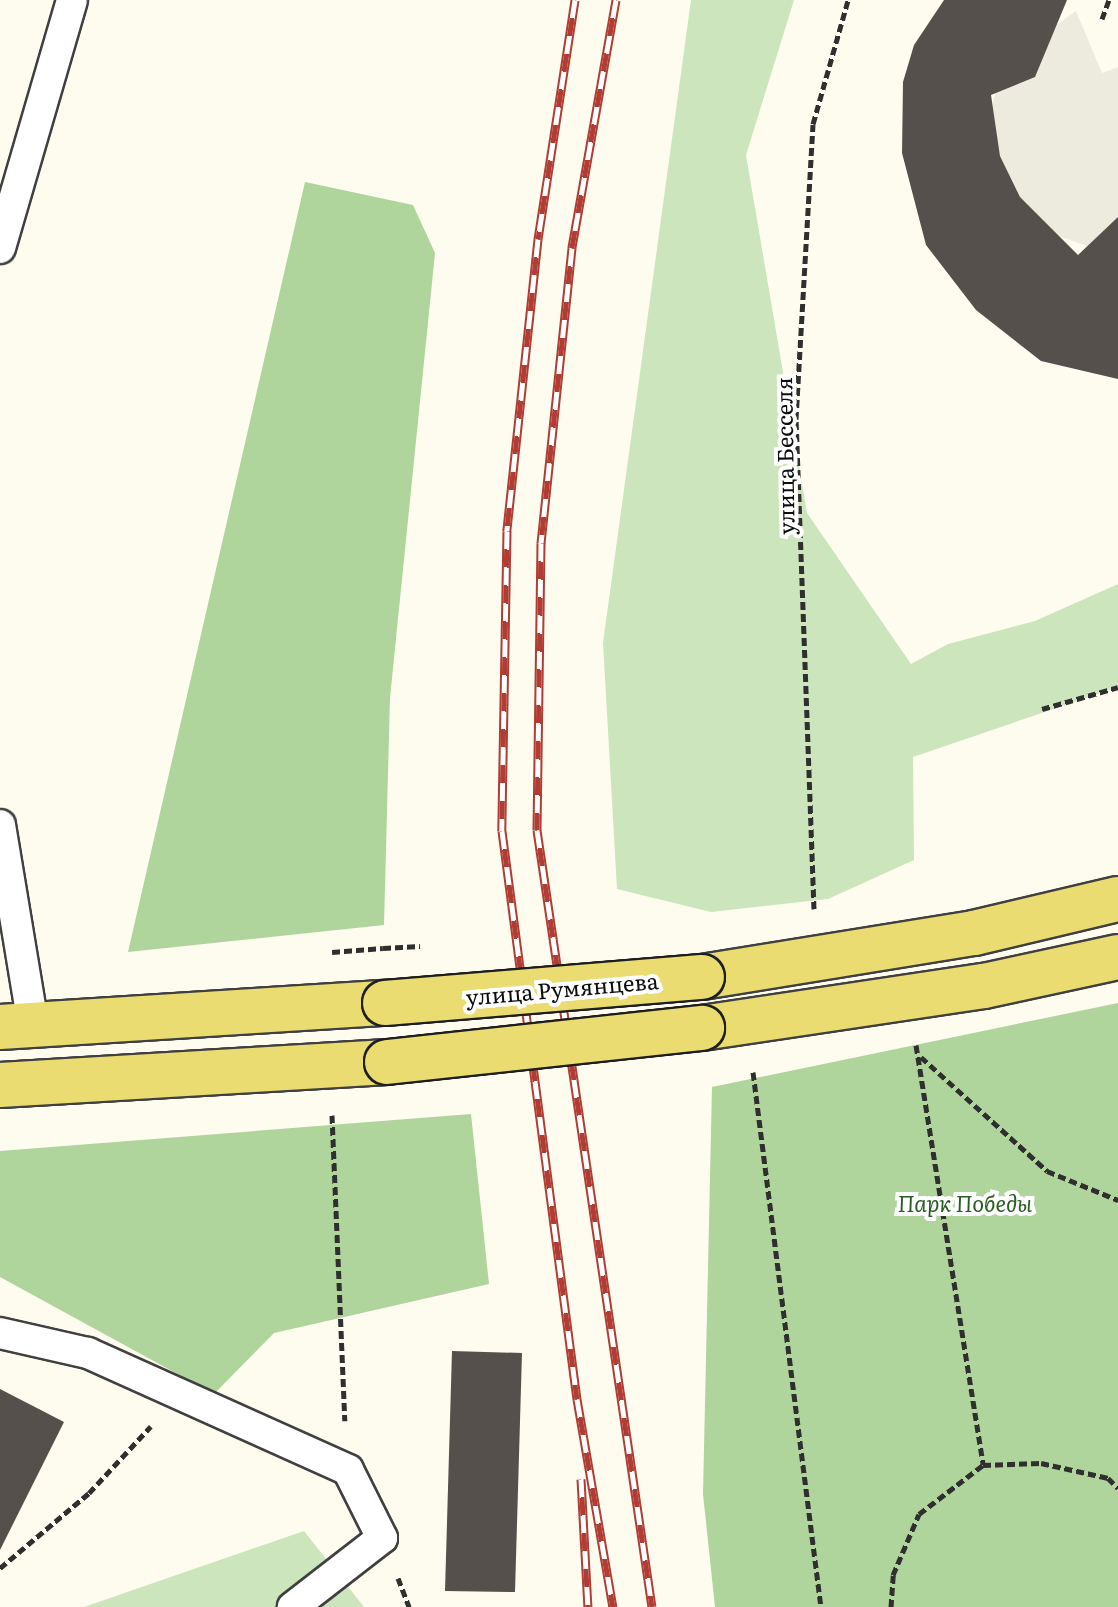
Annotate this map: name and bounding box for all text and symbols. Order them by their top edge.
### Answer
street label: улица Бесселя [769,377,799,535]
street label: улица Румянцева [465,966,659,1010]
park label: Парк Победы [897,1190,1033,1216]

